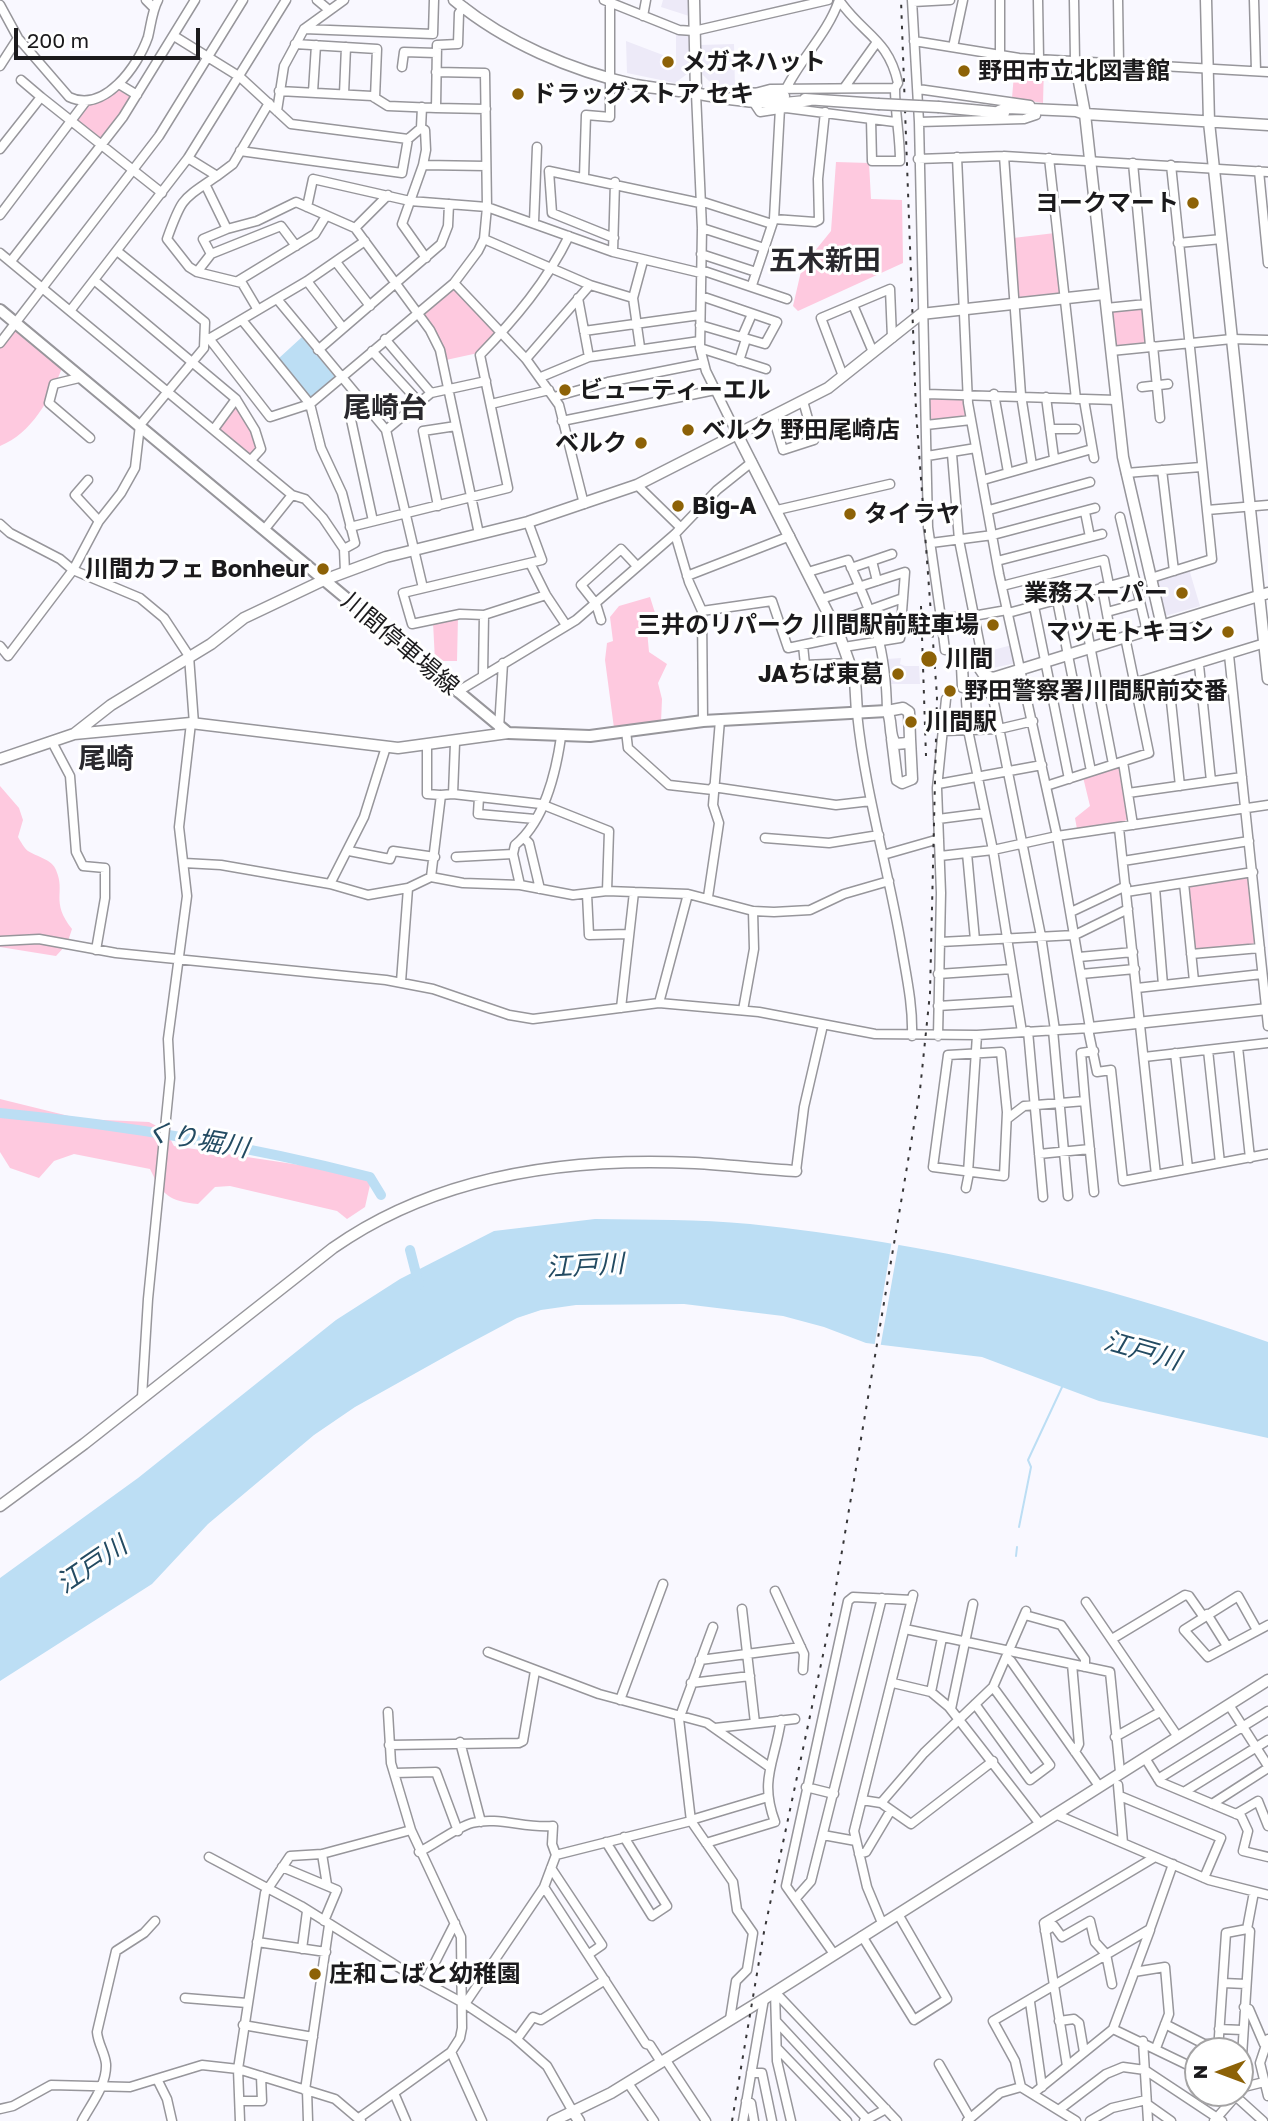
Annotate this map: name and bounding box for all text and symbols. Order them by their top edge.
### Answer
scale bar [18,14,203,58]
text: 200 m [27,27,89,53]
place label: メガネハット [682,48,826,76]
marker: メガネハット [660,54,676,70]
place label: 野田市立北図書館 [978,57,1170,85]
marker: 野田市立北図書館 [956,63,972,79]
place label: ドラッグストア セキ [532,80,754,108]
marker: ドラッグストア セキ [510,86,526,102]
place label: ヨークマート [1035,189,1179,217]
marker: ヨークマート [1185,195,1201,211]
district label: 五木新田 [769,244,881,278]
place label: ビューティーエル [579,376,771,404]
marker: ビューティーエル [557,382,573,398]
district label: 尾崎台 [343,391,427,425]
place label: ベルク 野田尾崎店 [702,416,900,444]
marker: ベルク 野田尾崎店 [680,422,696,438]
place label: ベルク [555,429,627,457]
marker: ベルク [633,435,649,451]
place label: Big-A [692,492,756,520]
marker: Big-A [670,498,686,514]
place label: タイラヤ [864,500,960,528]
marker: タイラヤ [842,506,858,522]
place label: 川間カフェ Bonheur [85,555,309,583]
marker: 川間カフェ Bonheur [315,561,331,577]
place label: 業務スーパー [1024,579,1168,607]
marker: 業務スーパー [1174,585,1190,601]
street label: 川間停車場線 [336,587,464,701]
place label: 三井のリパーク 川間駅前駐車場 [637,611,979,639]
marker: 三井のリパーク 川間駅前駐車場 [985,617,1001,633]
place label: マツモトキヨシ [1046,618,1214,646]
marker: マツモトキヨシ [1220,624,1236,640]
place label: 川間 [945,645,993,673]
marker: 川間 [919,649,939,669]
place label: JAちば東葛 [758,660,884,688]
marker: JAちば東葛 [890,666,906,682]
place label: 野田警察署川間駅前交番 [964,677,1228,705]
marker: 野田警察署川間駅前交番 [942,683,958,699]
place label: 川間駅 [925,708,997,736]
marker: 川間駅 [903,714,919,730]
district label: 尾崎 [78,742,134,776]
water label: くり堀川 [143,1116,251,1164]
water label: 江戸川 [545,1248,625,1284]
water label: 江戸川 [1100,1325,1184,1377]
water label: 江戸川 [51,1530,133,1600]
place label: 庄和こばと幼稚園 [329,1960,521,1988]
marker: 庄和こばと幼稚園 [307,1966,323,1982]
north arrow [1184,2037,1254,2107]
text: N [1188,2065,1211,2079]

